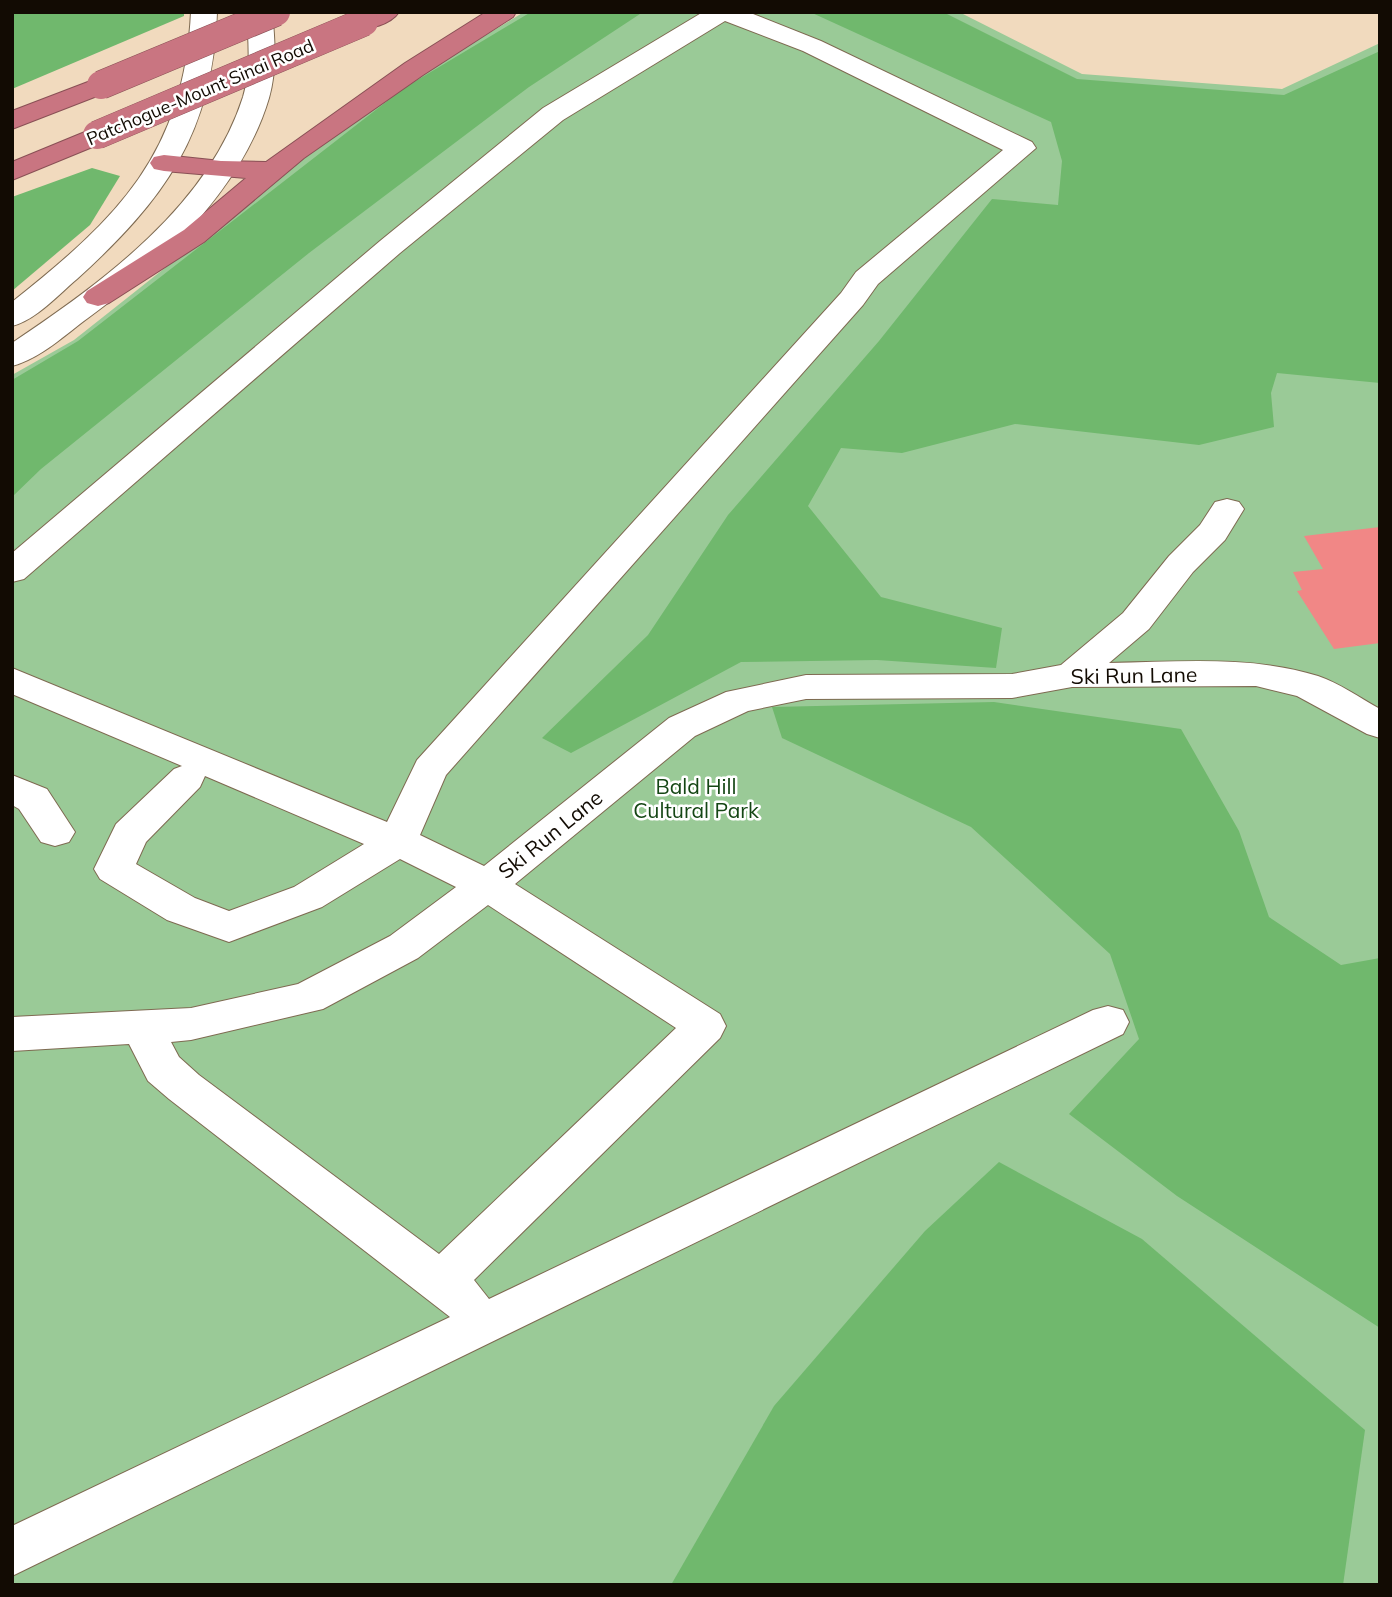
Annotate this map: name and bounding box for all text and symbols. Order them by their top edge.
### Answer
street label: Patchogue-Mount Sinai Road [83,34,317,150]
street label: Ski Run Lane [1070,661,1198,689]
park label: Bald Hill Cultural Park [633,773,759,823]
street label: Ski Run Lane [493,784,607,884]

